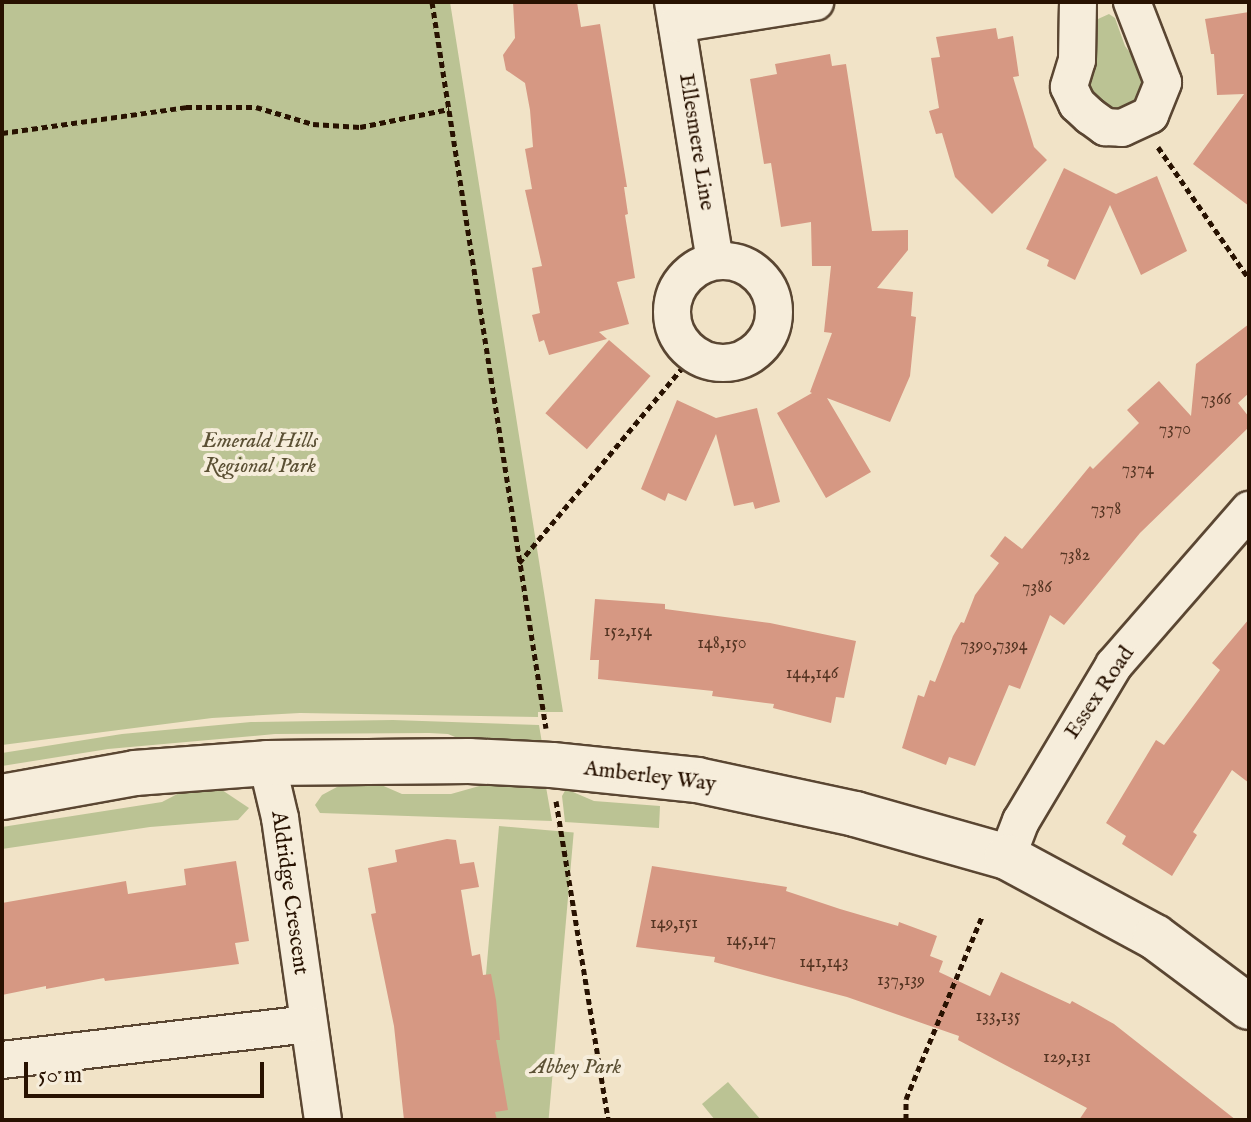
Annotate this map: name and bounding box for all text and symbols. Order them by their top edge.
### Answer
street label: Ellesmere Line [672,72,720,212]
house number: 7366 [1201,389,1231,411]
house number: 7370 [1159,419,1191,441]
park label: Emerald Hills Regional Park [202,428,318,480]
house number: 7374 [1122,459,1154,481]
house number: 7378 [1091,499,1121,521]
house number: 7382 [1060,545,1090,567]
house number: 7386 [1022,577,1052,599]
house number: 152,154 [604,621,652,643]
house number: 148,150 [697,633,747,655]
house number: 7390,7394 [960,635,1028,657]
street label: Essex Road [1059,642,1141,744]
house number: 144,146 [786,663,838,685]
street label: Amberley Way [582,756,718,798]
street label: Aldridge Crescent [264,809,314,977]
house number: 149,151 [650,913,698,935]
house number: 145,147 [726,930,776,952]
house number: 141,143 [799,952,849,974]
house number: 137,139 [877,970,925,992]
house number: 133,135 [976,1006,1020,1028]
scale bar [28,1046,268,1096]
house number: 129,131 [1043,1047,1091,1069]
park label: Abbey Park [531,1055,621,1081]
text: 50 m [38,1060,82,1091]

